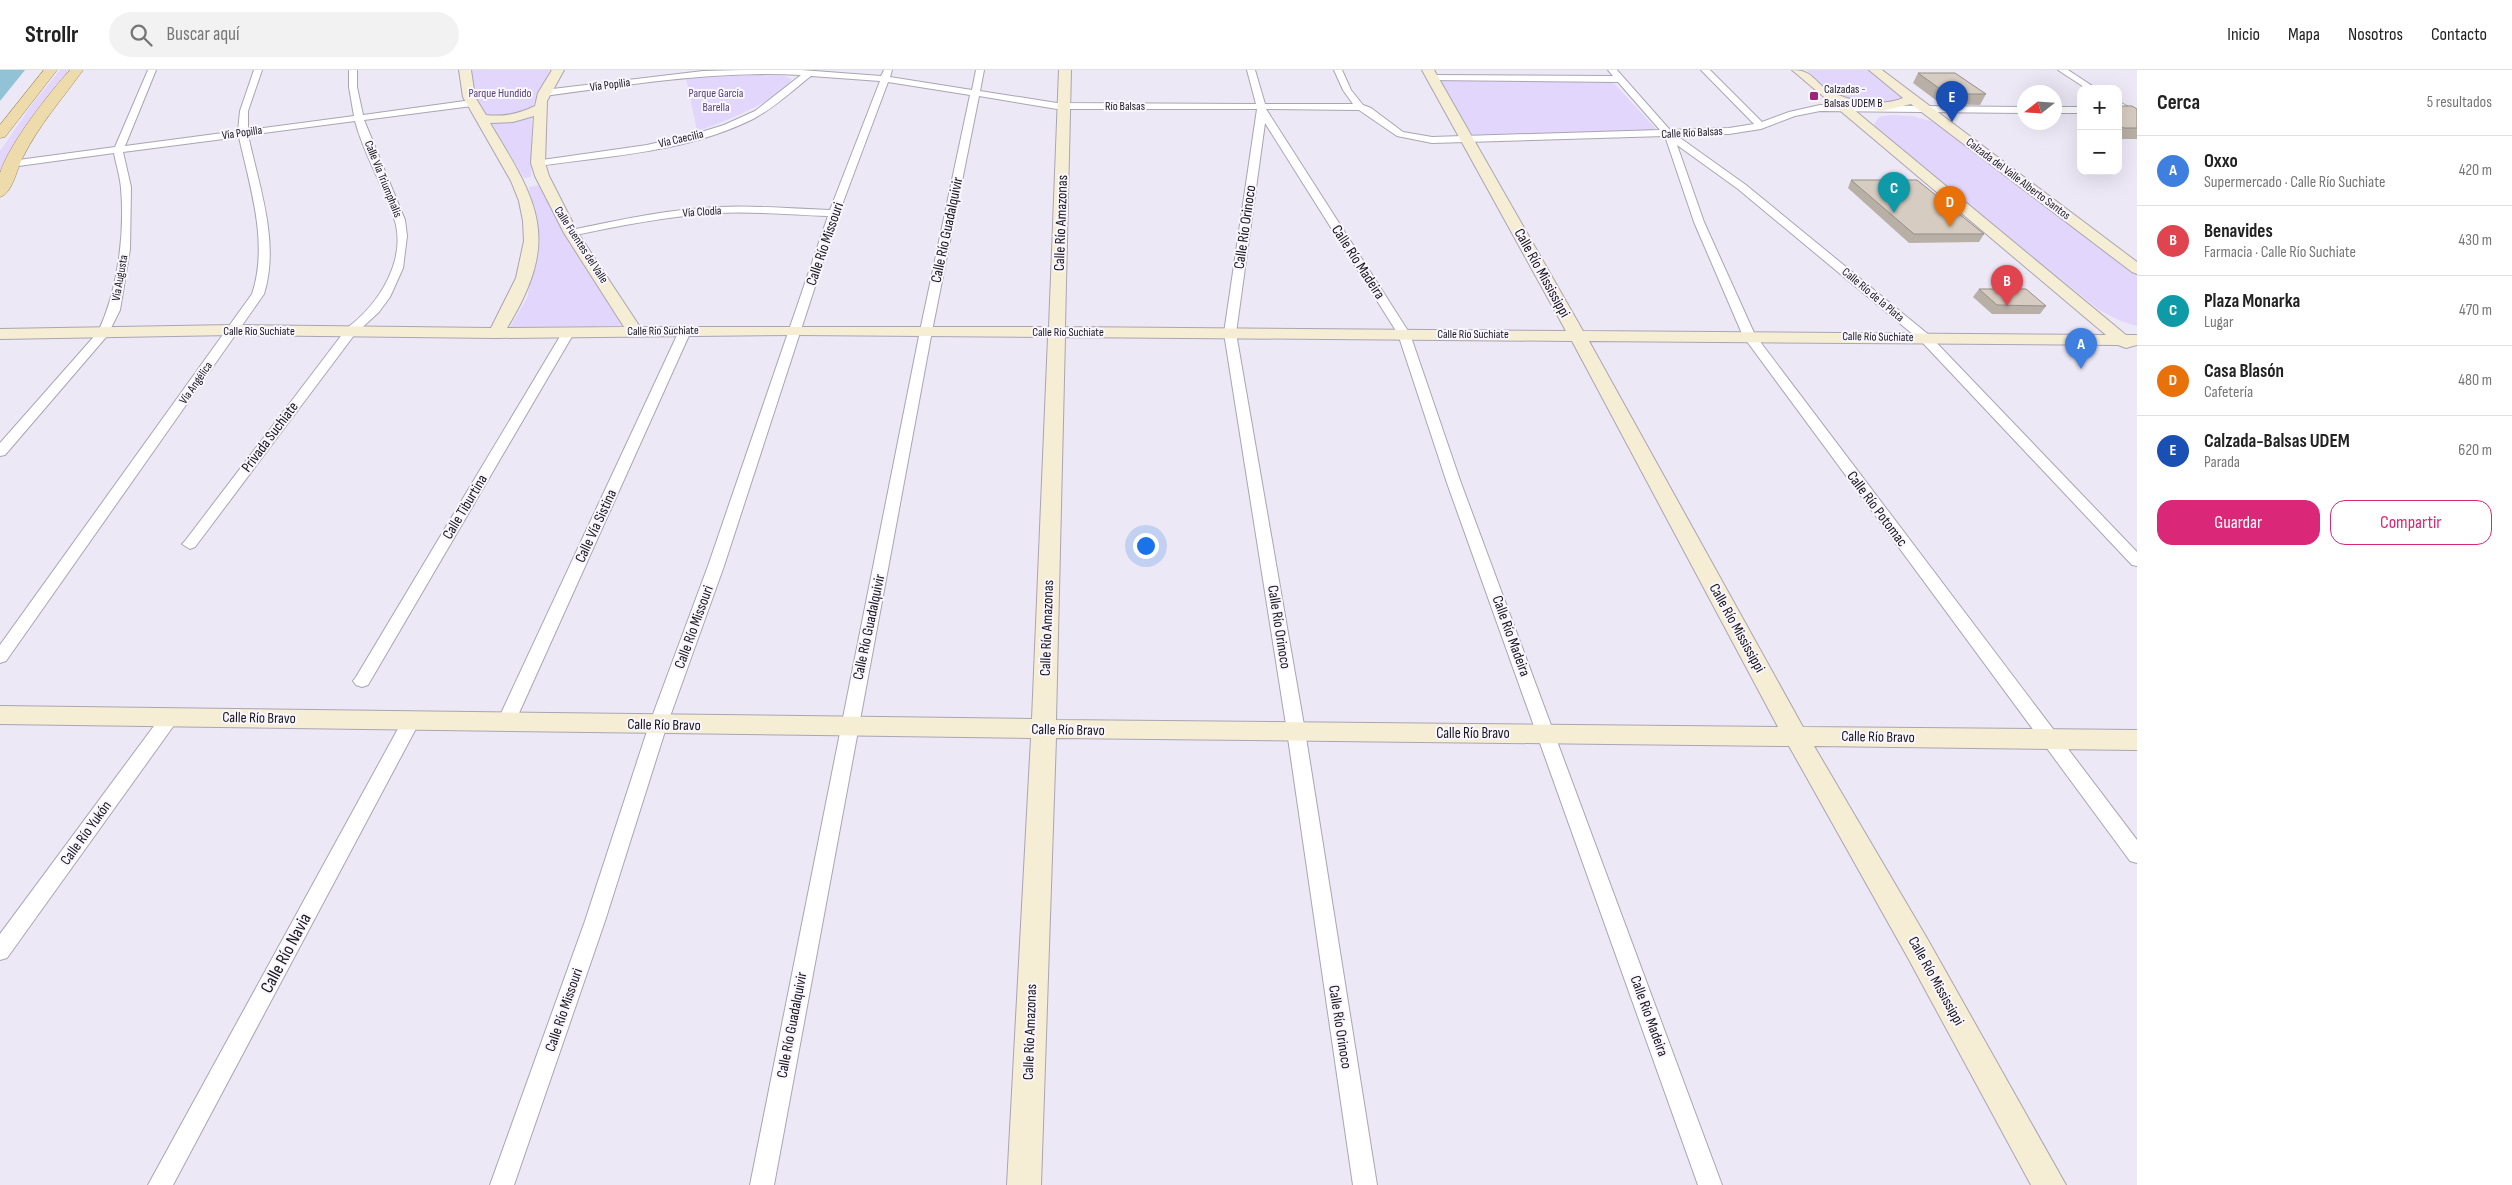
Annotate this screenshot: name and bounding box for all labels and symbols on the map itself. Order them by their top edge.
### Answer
street label: Vía Popilia [589,75,632,95]
pin: E [1936,81,1968,122]
place label: Calzadas - Balsas UDEM B [1824,82,1883,111]
north arrow [2017,85,2062,130]
park label: Parque Hundido [469,86,532,101]
park label: Parque García Barella [689,86,744,115]
marker: Calzadas - Balsas UDEM B [1808,90,1820,102]
street label: Río Balsas [1105,99,1145,114]
street label: Vía Popilla [221,123,263,143]
street label: Calle Río Balsas [1661,124,1723,142]
street label: Vía Caecilia [657,126,705,151]
street label: Calzada del Valle Alberto Santos [1963,135,2073,223]
street label: Calle Vía Triumphalis [361,138,405,220]
pin: C [1878,172,1910,213]
street label: Calle Río Guadalquivir [927,175,968,285]
street label: Calle Río Amazonas [1050,175,1072,271]
street label: Calle Río Orinoco [1230,184,1260,270]
pin: D [1934,186,1966,227]
street label: Calle Río Missouri [802,200,848,288]
street label: Vía Clodia [682,203,722,221]
street label: Calle Fuentes del Valle [551,204,611,286]
street label: Calle Río Madeira [1327,221,1389,303]
street label: Calle Río Mississippi [1510,225,1574,321]
street label: Vía Augusta [109,253,132,302]
street label: Calle Río de la Plata [1839,265,1907,326]
pin: B [1991,265,2023,306]
street label: Calle Río Suchiate [627,323,699,339]
street label: Calle Río Suchiate [223,324,295,339]
street label: Calle Río Suchiate [1032,325,1104,340]
street label: Calle Río Suchiate [1437,327,1509,342]
pin: A [2065,328,2097,369]
street label: Calle Río Suchiate [1842,329,1914,345]
street label: Vía Angélica [176,359,216,407]
street label: Privada Suchiate [237,398,303,476]
street label: Calle Río Potomac [1842,467,1912,551]
street label: Calle Tiburtina [438,471,492,543]
street label: Calle Vía Sistina [571,486,621,566]
your location [1133,533,1159,559]
street label: Calle Río Guadalquivir [849,572,890,682]
street label: Calle Río Amazonas [1036,580,1058,676]
street label: Calle Río Mississippi [1705,580,1769,676]
street label: Calle Río Missouri [670,583,718,671]
street label: Calle Río Orinoco [1263,584,1295,670]
street label: Calle Río Madeira [1488,593,1534,679]
street label: Calle Río Bravo [222,708,296,728]
street label: Calle Río Bravo [627,715,701,735]
street label: Calle Río Bravo [1031,720,1105,740]
street label: Calle Río Bravo [1436,724,1510,743]
street label: Calle Río Bravo [1841,727,1915,747]
street label: Calle Río Yukón [56,797,116,869]
street label: Calle Río Navia [256,909,316,997]
street label: Calle Río Mississippi [1904,933,1968,1029]
street label: Calle Río Missouri [541,966,587,1054]
street label: Calle Río Guadalquivir [772,970,812,1080]
street label: Calle Río Madeira [1626,973,1672,1059]
street label: Calle Río Amazonas [1019,984,1041,1080]
street label: Calle Río Orinoco [1324,984,1356,1070]

